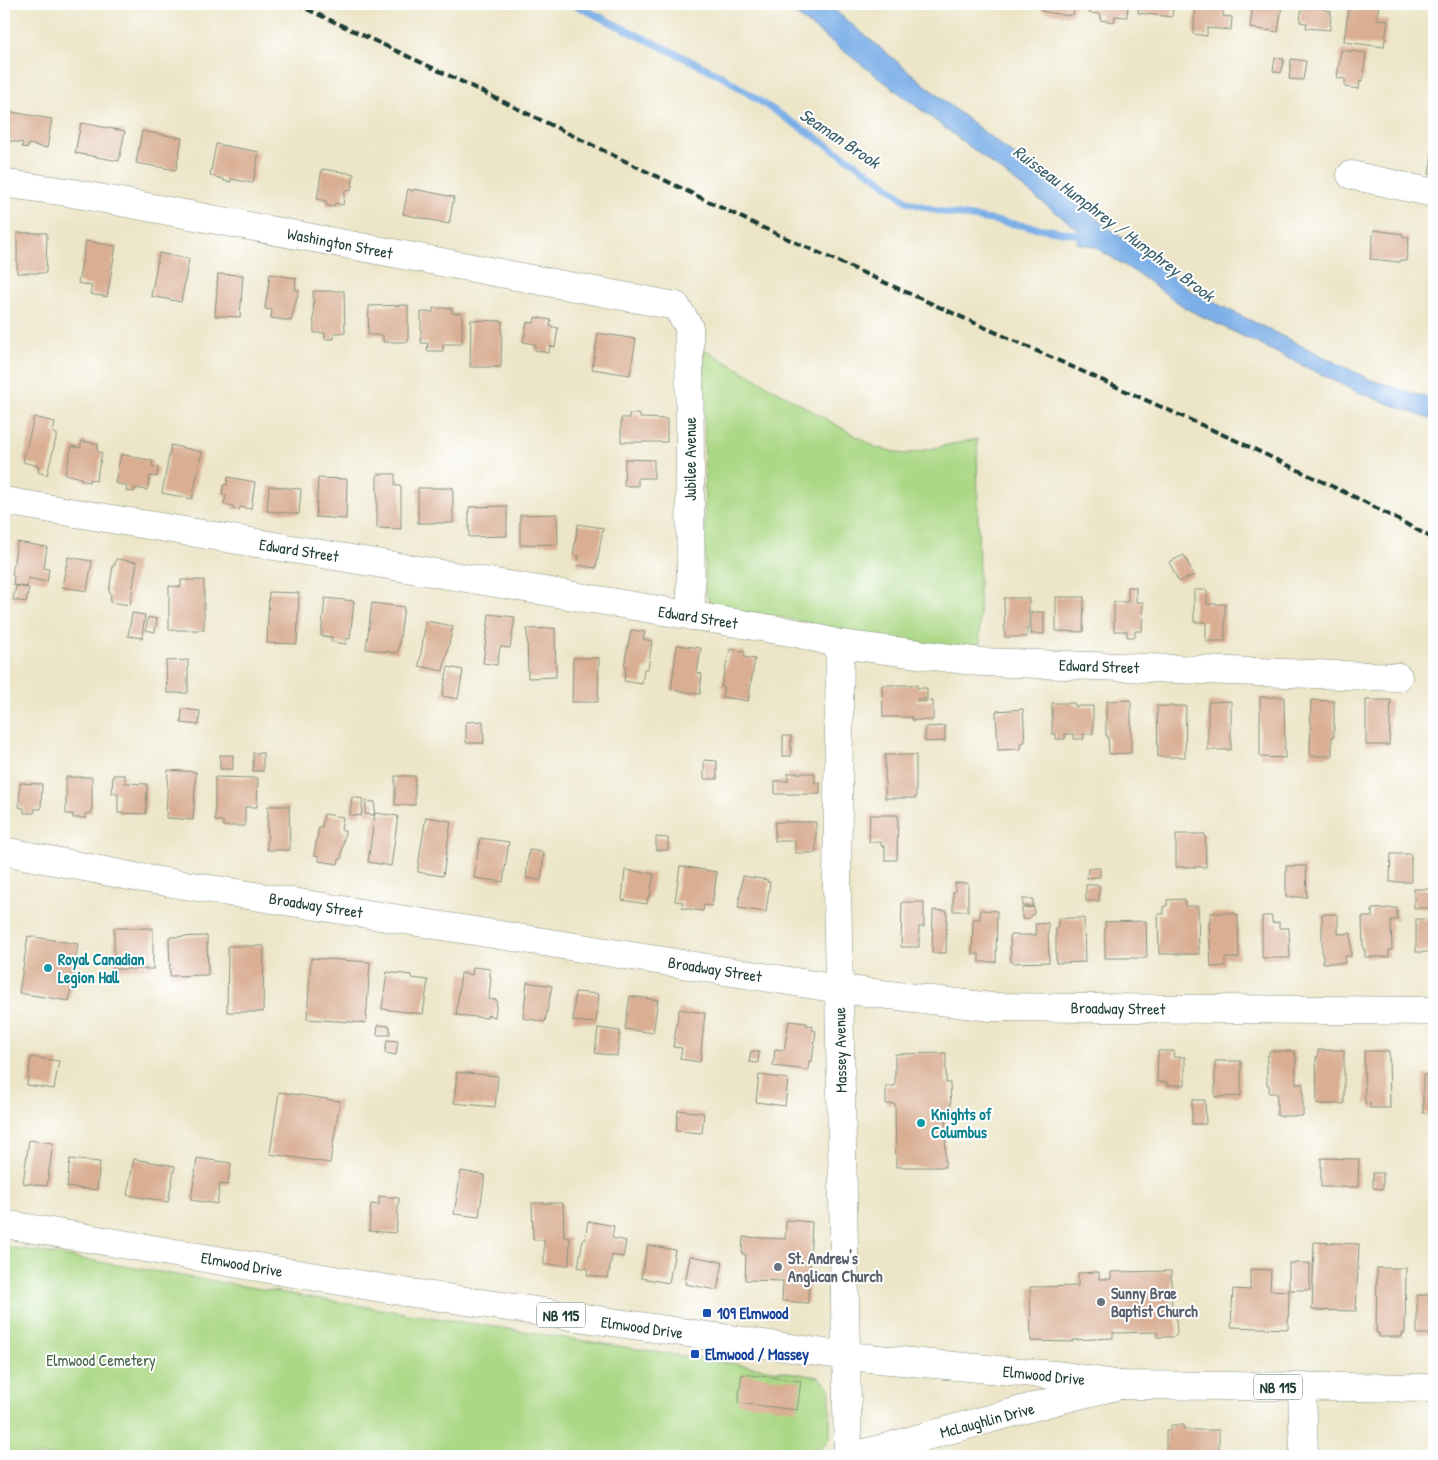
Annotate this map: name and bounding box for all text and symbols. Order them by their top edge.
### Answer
water label: Seaman Brook [795,102,886,175]
water label: Ruisseau Humphrey / Humphrey Brook [1008,139,1221,308]
street label: Washington Street [285,222,395,264]
street label: Jubilee Avenue [679,416,701,501]
street label: Edward Street [258,533,341,567]
street label: Edward Street [657,600,740,634]
street label: Edward Street [1058,654,1140,678]
street label: Broadway Street [268,887,365,923]
place label: Royal Canadian Legion Hall [58,948,145,989]
street label: Broadway Street [667,951,764,987]
marker: Royal Canadian Legion Hall [42,962,54,974]
street label: Broadway Street [1071,996,1166,1020]
street label: Massey Avenue [828,1006,852,1093]
place label: Knights of Columbus [931,1103,992,1143]
marker: Knights of Columbus [915,1117,927,1129]
street label: Elmwood Drive [199,1246,285,1282]
place label: St. Andrew's Anglican Church [788,1247,883,1288]
marker: St. Andrew's Anglican Church [772,1261,784,1273]
place label: Sunny Brae Baptist Church [1111,1282,1198,1323]
marker: Sunny Brae Baptist Church [1095,1296,1107,1308]
road number: NB 115 [537,1302,585,1328]
place label: 109 Elmwood [717,1302,789,1324]
marker: 109 Elmwood [701,1307,713,1319]
street label: Elmwood Drive [600,1310,685,1344]
place label: Elmwood / Massey [705,1343,809,1366]
marker: Elmwood / Massey [689,1348,701,1360]
park label: Elmwood Cemetery [46,1349,156,1371]
street label: Elmwood Drive [1002,1360,1087,1390]
road number: NB 115 [1254,1374,1302,1400]
street label: McLaughlin Drive [937,1397,1037,1443]

